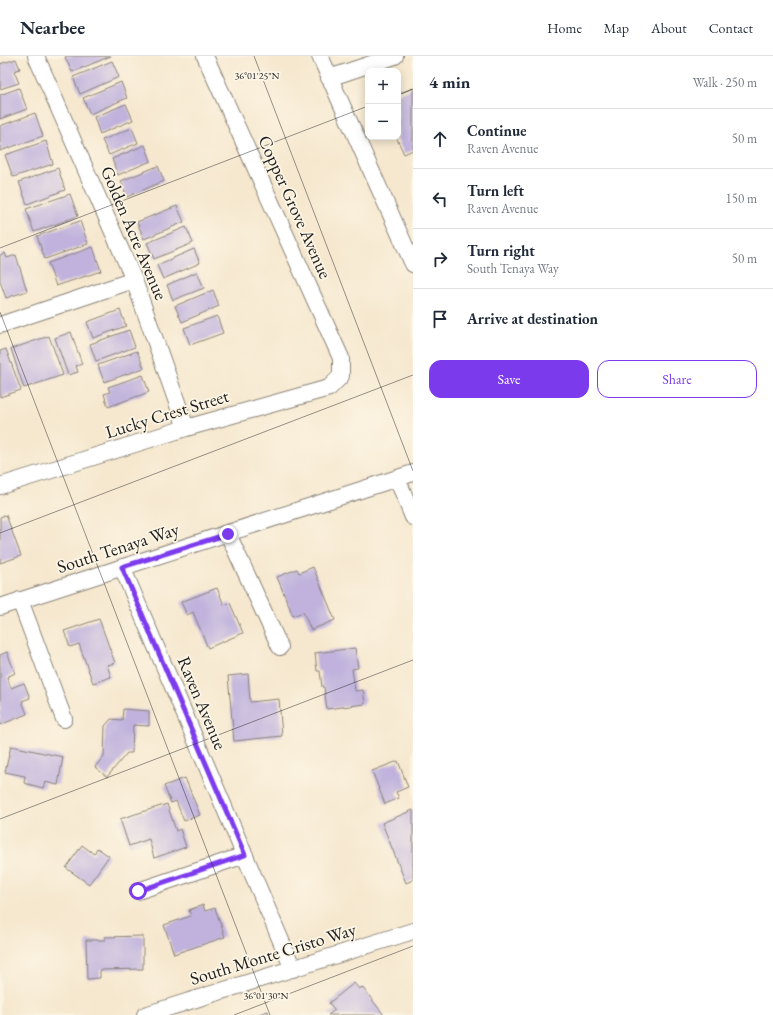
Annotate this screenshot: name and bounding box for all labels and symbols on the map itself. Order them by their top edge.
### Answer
text: 36°01'25"N [235,69,280,82]
street label: Copper Grove Avenue [254,132,337,282]
street label: Golden Acre Avenue [96,162,173,303]
street label: Lucky Crest Street [102,384,232,443]
street label: South Tenaya Way [54,517,182,578]
route end [219,525,237,543]
street label: Raven Avenue [173,653,232,753]
route start [129,882,147,900]
street label: South Monte Cristo Way [187,917,359,990]
text: 36°01'30"N [244,989,289,1002]

